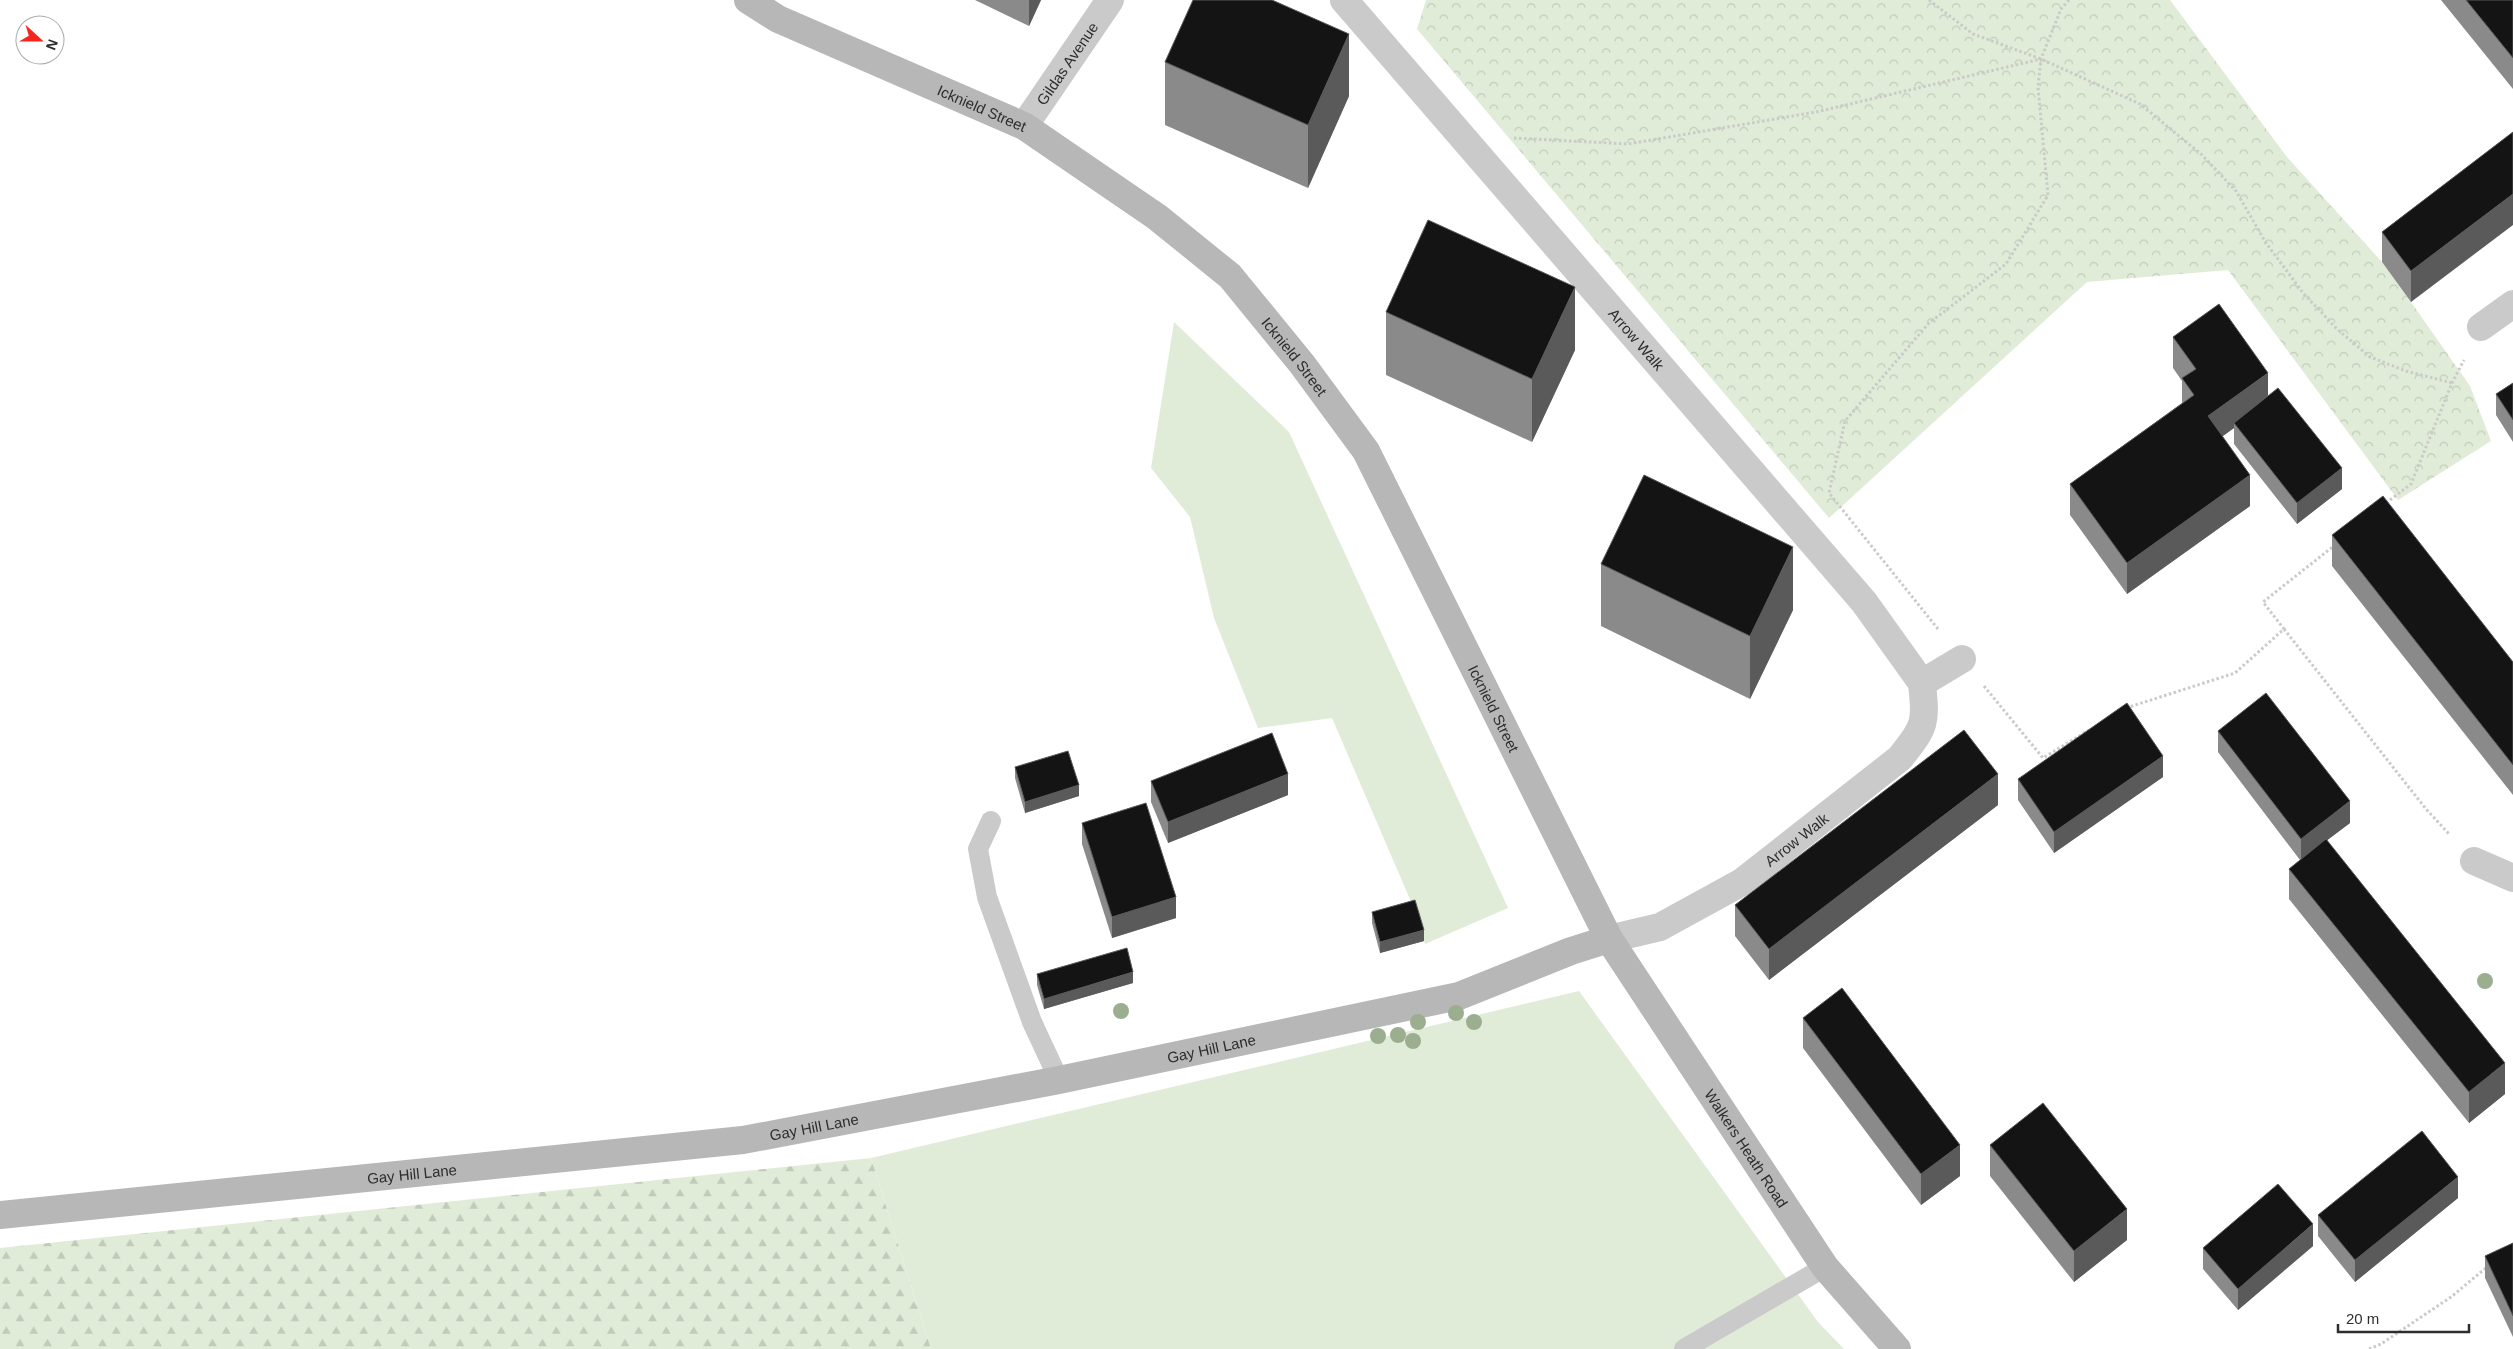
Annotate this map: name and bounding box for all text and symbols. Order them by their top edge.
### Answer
north arrow [15,15,65,65]
street label: Gildas Avenue [1033,19,1101,108]
text: N [43,37,61,52]
street label: Icknield Street [935,81,1030,135]
street label: Arrow Walk [1606,305,1669,374]
street label: Icknield Street [1259,314,1331,400]
street label: Icknield Street [1465,662,1523,755]
street label: Arrow Walk [1761,809,1832,870]
street label: Gay Hill Lane [1165,1030,1257,1066]
street label: Walkers Heath Road [1702,1086,1792,1210]
street label: Gay Hill Lane [768,1110,860,1143]
street label: Gay Hill Lane [366,1160,458,1186]
scale bar [2338,1302,2469,1334]
text: 20 m [2346,1310,2379,1327]

